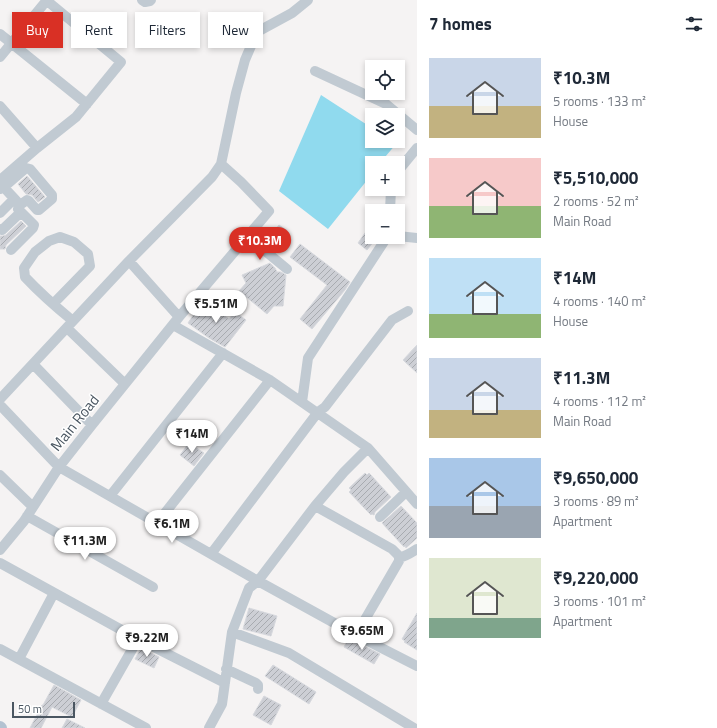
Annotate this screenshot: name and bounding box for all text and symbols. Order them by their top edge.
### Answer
text: 7 homes [429,11,492,37]
chip: Buy [12,12,63,48]
chip: Rent [71,12,127,48]
chip: Filters [135,12,200,48]
chip: New [208,12,263,48]
icon: filters [683,13,705,35]
map controls [365,60,405,244]
button: locate [365,60,405,100]
text: ₹10.3M [553,65,610,91]
icon: home [461,74,509,122]
text: 5 rooms · 133 m² [553,91,646,111]
button: layers [365,108,405,148]
text: House [553,111,588,131]
button: + [365,156,405,196]
text: ₹5,510,000 [553,165,638,191]
icon: home [461,174,509,222]
text: 2 rooms · 52 m² [553,191,639,211]
button: − [365,204,405,244]
text: Main Road [553,211,611,231]
pin: ₹10.3M [227,227,293,261]
text: ₹10.3M [238,230,282,250]
text: ₹14M [553,265,596,291]
icon: home [461,274,509,322]
pin: ₹5.51M [183,290,249,324]
text: 4 rooms · 140 m² [553,291,646,311]
text: ₹5.51M [194,293,238,313]
text: House [553,311,588,331]
text: ₹11.3M [553,365,610,391]
icon: home [461,374,509,422]
street label: Main Road [45,389,105,456]
text: 4 rooms · 112 m² [553,391,646,411]
text: Main Road [553,411,611,431]
pin: ₹14M [168,420,216,454]
text: ₹14M [175,423,209,443]
text: ₹9,650,000 [553,465,638,491]
icon: home [461,474,509,522]
text: 3 rooms · 89 m² [553,491,639,511]
pin: ₹6.1M [144,510,200,544]
text: Apartment [553,511,612,531]
text: ₹6.1M [154,513,190,533]
pin: ₹11.3M [52,527,118,561]
text: ₹11.3M [63,530,107,550]
text: ₹9,220,000 [553,565,638,591]
icon: home [461,574,509,622]
text: 3 rooms · 101 m² [553,591,646,611]
text: Apartment [553,611,612,631]
pin: ₹9.65M [329,617,395,651]
text: ₹9.65M [340,620,384,640]
pin: ₹9.22M [114,624,180,658]
text: ₹9.22M [125,627,169,647]
scale bar [12,700,75,719]
text: 50 m [18,701,42,717]

